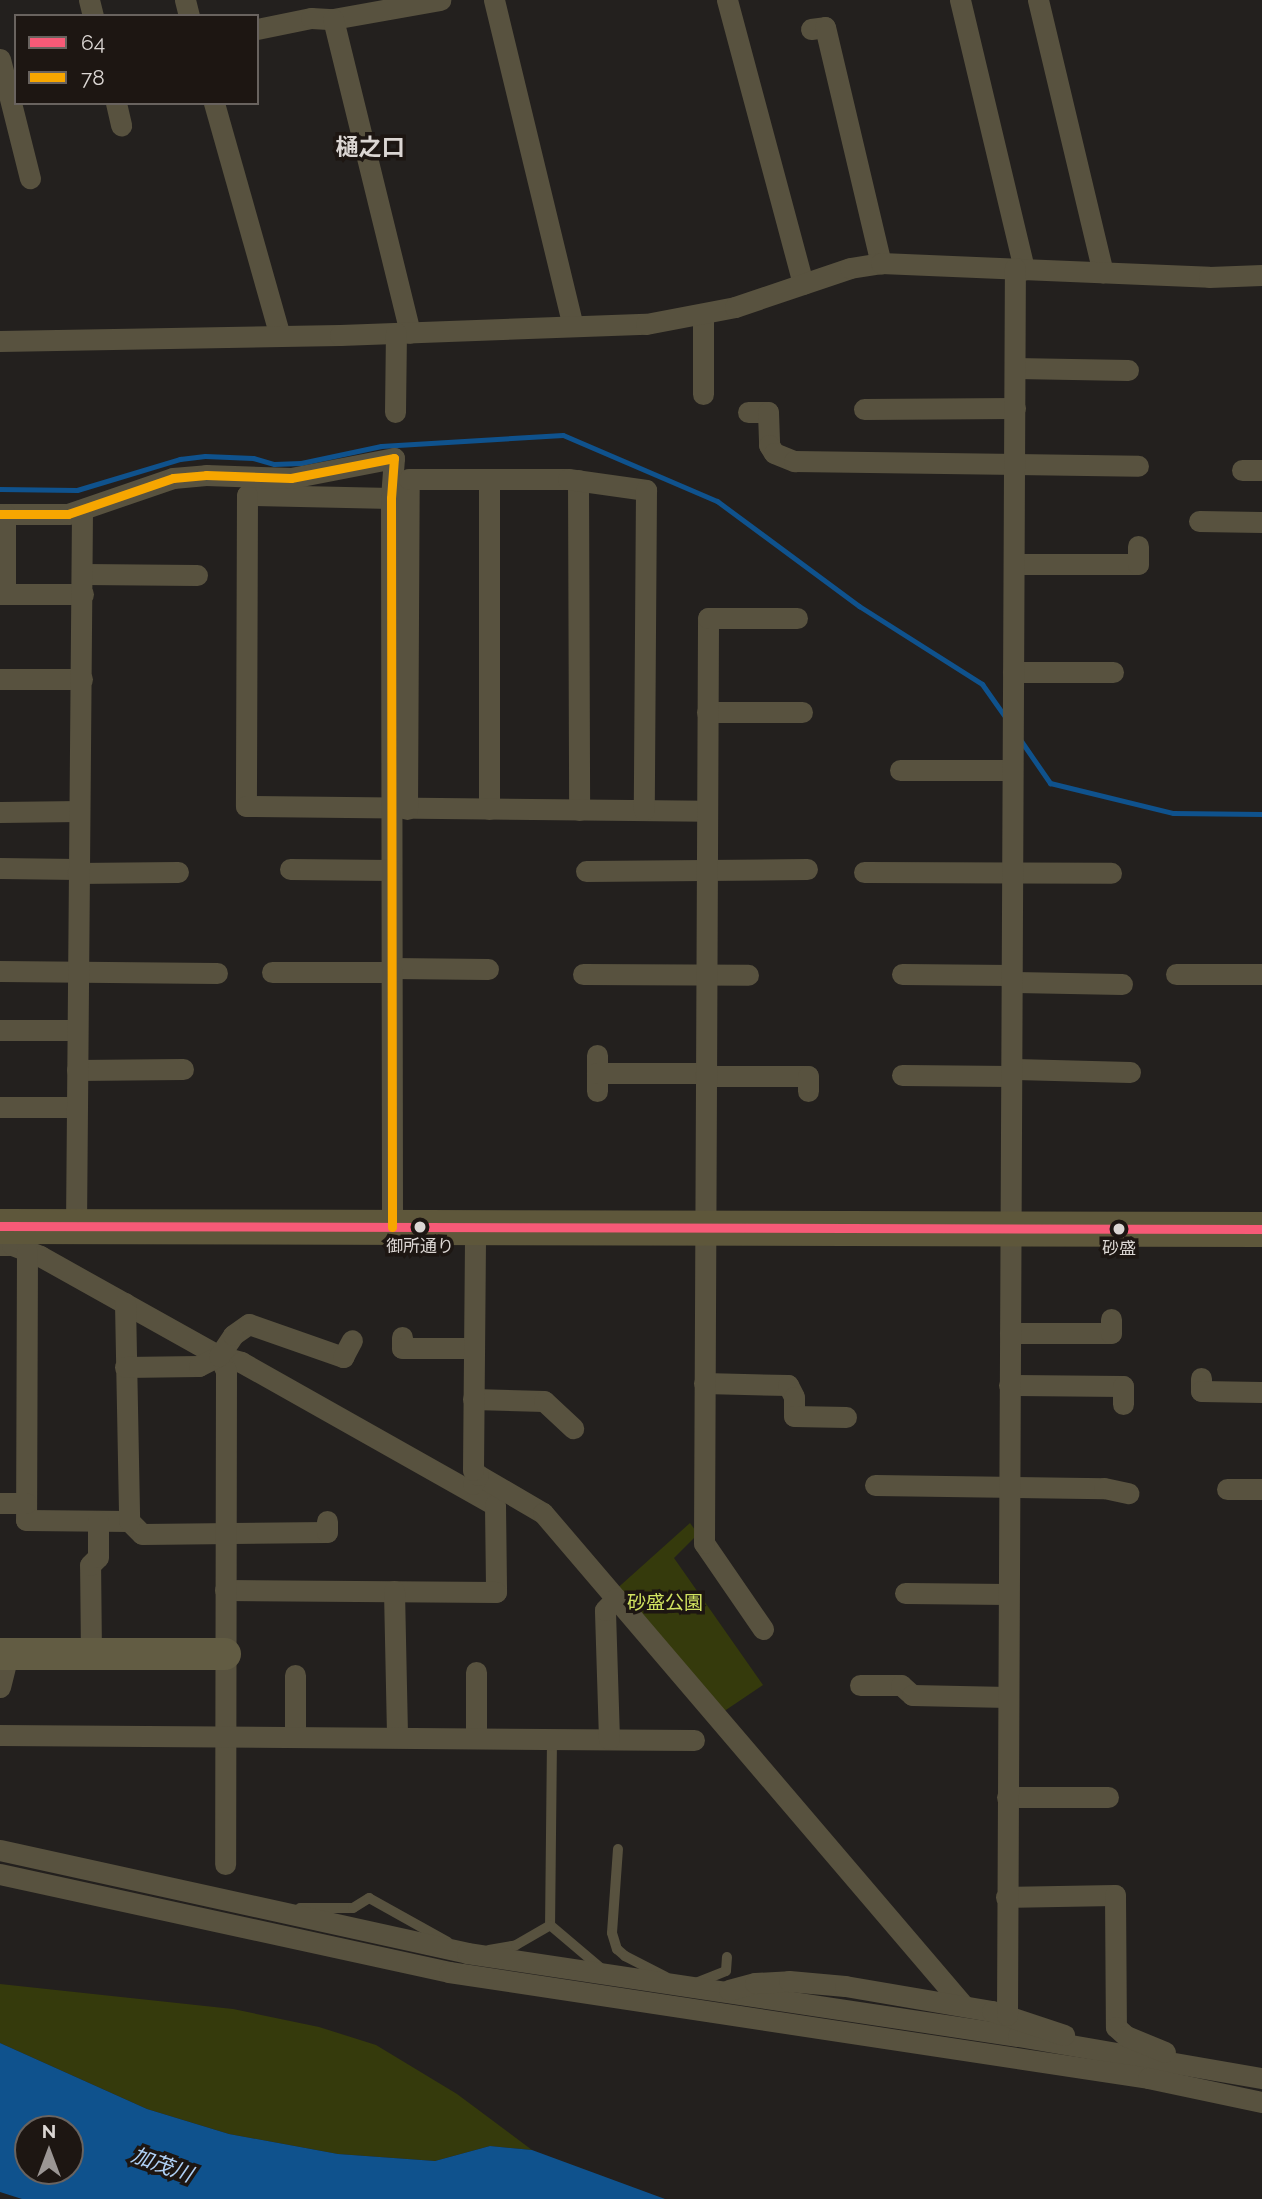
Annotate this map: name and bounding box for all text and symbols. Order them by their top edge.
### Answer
legend [14,14,259,105]
text: 64 [81,30,105,55]
text: 78 [81,65,105,90]
district label: 樋之口 [336,133,404,161]
marker: 御所通り [413,1220,427,1234]
marker: 砂盛 [1112,1222,1126,1236]
place label: 御所通り [386,1237,454,1257]
place label: 砂盛 [1102,1239,1136,1259]
park label: 砂盛公園 [627,1592,703,1614]
north arrow [14,2115,84,2185]
text: N [42,2120,56,2142]
water label: 加茂川 [128,2142,196,2188]

